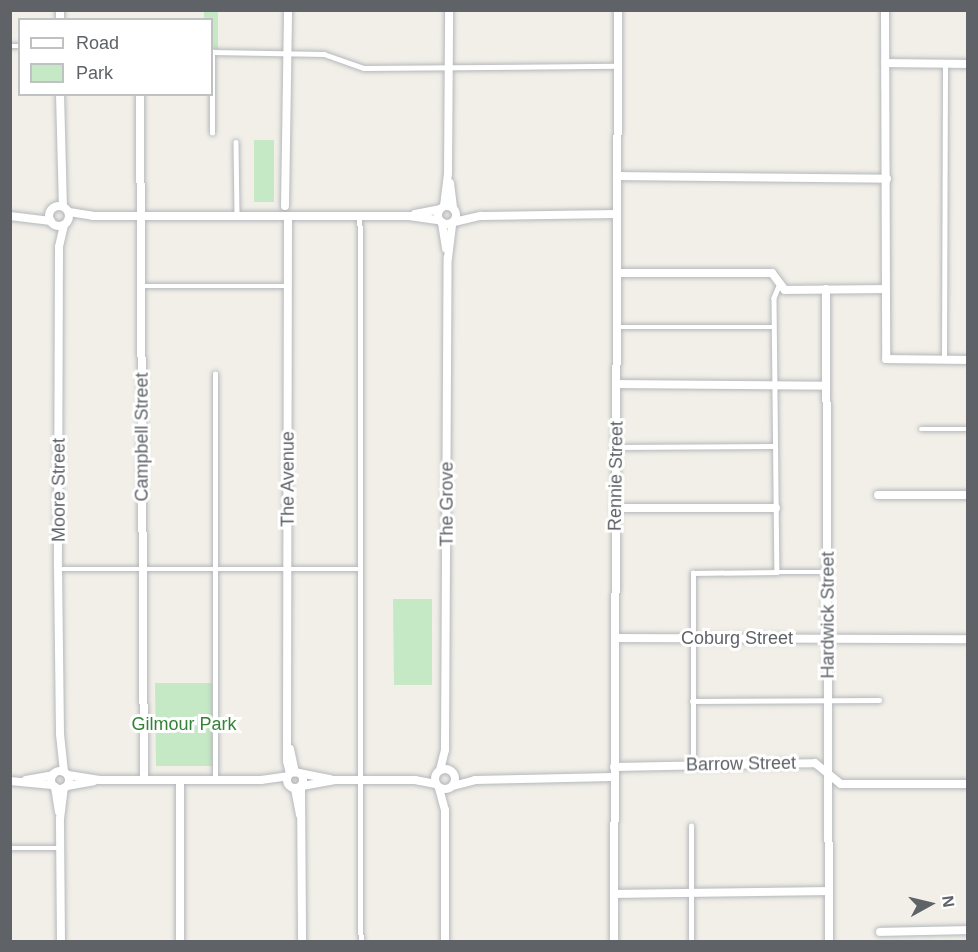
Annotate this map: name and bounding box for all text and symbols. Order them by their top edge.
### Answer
legend [18,18,213,96]
text: Road [76,33,119,53]
text: Park [76,63,113,83]
street label: Campbell Street [131,372,153,502]
street label: Rennie Street [604,421,628,531]
street label: The Avenue [277,431,299,527]
street label: Moore Street [48,438,70,542]
street label: The Grove [436,461,458,547]
street label: Hardwick Street [817,551,839,679]
street label: Coburg Street [681,627,793,649]
park label: Gilmour Park [131,713,237,735]
street label: Barrow Street [686,752,796,776]
north arrow [900,874,960,934]
text: N [939,895,958,908]

